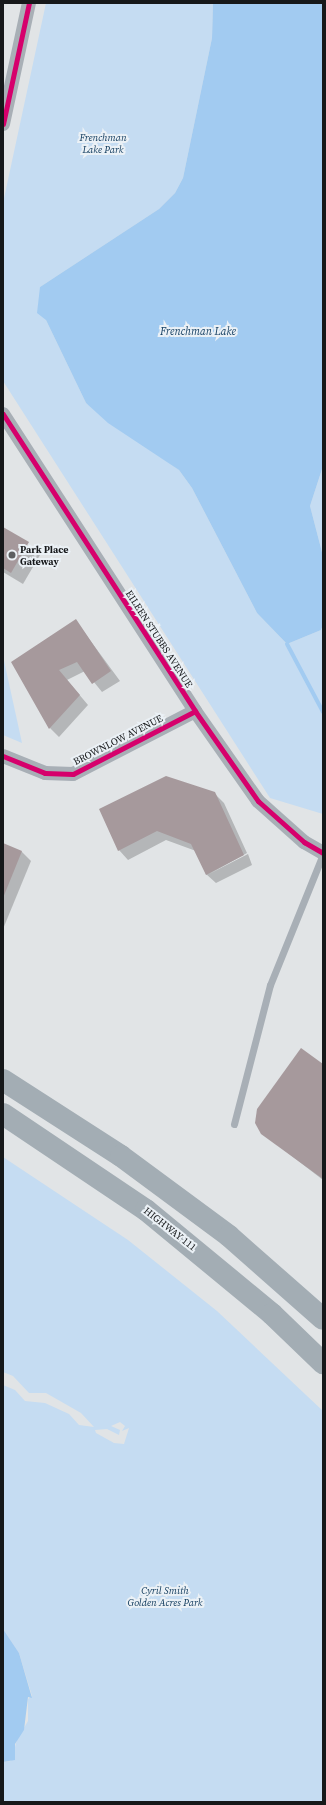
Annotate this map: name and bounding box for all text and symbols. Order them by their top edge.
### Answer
park label: Frenchman Lake Park [79,131,127,154]
water label: Frenchman Lake [160,325,236,339]
place label: Park Place Gateway [20,543,68,566]
marker: Park Place Gateway [7,550,17,560]
street label: EILEEN STUBBS AVENUE [123,588,195,690]
street label: BROWNLOW AVENUE [71,712,165,768]
street label: HIGHWAY 111 [141,1205,199,1253]
park label: Cyril Smith Golden Acres Park [128,1584,202,1608]

